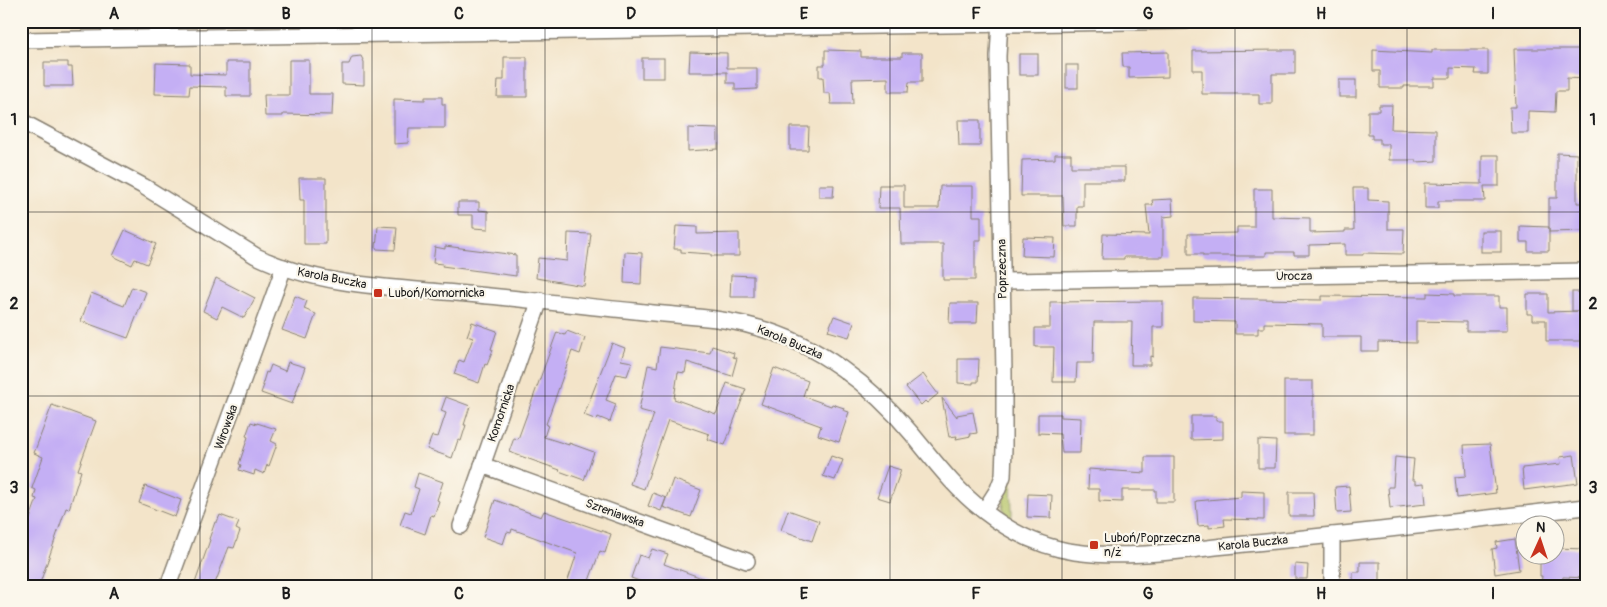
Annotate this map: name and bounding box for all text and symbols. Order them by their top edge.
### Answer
text: A [109,4,120,24]
text: B [281,4,291,24]
text: C [454,4,464,24]
text: D [626,4,636,24]
text: E [800,4,809,24]
text: F [971,4,981,24]
text: G [1143,4,1154,24]
text: H [1316,4,1326,24]
text: I [1491,4,1495,24]
text: 1 [11,110,17,130]
text: 1 [1590,110,1596,130]
street label: Poprzeczna [994,238,1011,299]
street label: Karola Buczka [296,264,368,293]
street label: Urocza [1276,269,1313,284]
place label: Luboń/Komornicka [388,286,485,301]
marker: Luboń/Komornicka [372,287,384,299]
text: 2 [10,294,19,314]
text: 2 [1589,294,1598,314]
street label: Karola Buczka [755,322,825,363]
street label: Komornicka [485,382,519,444]
street label: Wirowska [211,402,242,452]
text: 3 [10,478,19,498]
text: 3 [1589,478,1598,498]
street label: Szreniawska [583,496,647,531]
north arrow [1514,514,1564,564]
text: N [1535,519,1546,536]
place label: Luboń/Poprzeczna n/ż [1104,531,1201,560]
street label: Karola Buczka [1217,532,1289,555]
marker: Luboń/Poprzeczna n/ż [1088,539,1100,551]
text: A [109,584,120,604]
text: B [281,584,291,604]
text: C [454,584,464,604]
text: D [626,584,636,604]
text: E [800,584,809,604]
text: F [971,584,981,604]
text: G [1143,584,1154,604]
text: H [1316,584,1326,604]
text: I [1491,584,1495,604]

